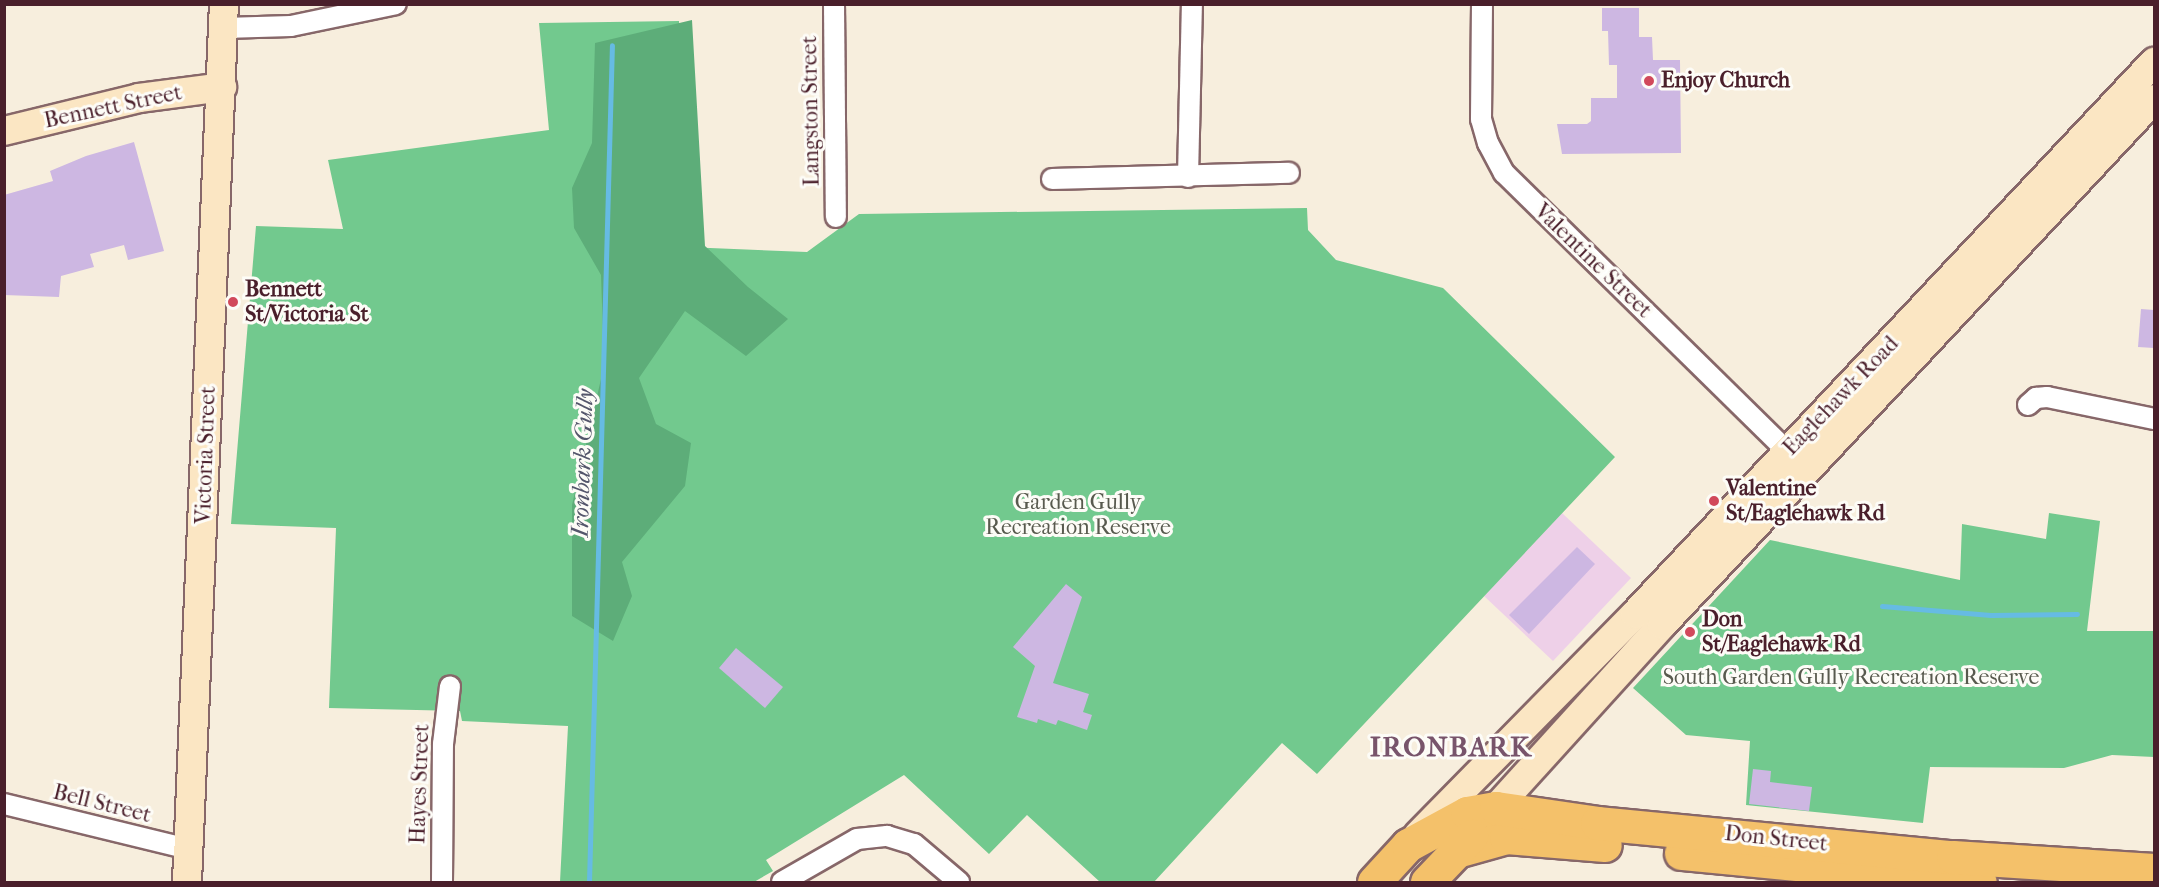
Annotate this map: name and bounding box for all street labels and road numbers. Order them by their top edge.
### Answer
street label: Langston Street [796,35,826,187]
street label: Bennett Street [42,80,184,134]
street label: Valentine Street [1529,198,1657,324]
street label: Eaglehawk Road [1778,331,1904,461]
street label: Victoria Street [190,386,222,524]
street label: Hayes Street [405,723,435,845]
street label: Bell Street [50,779,154,829]
street label: Don Street [1723,820,1829,858]

